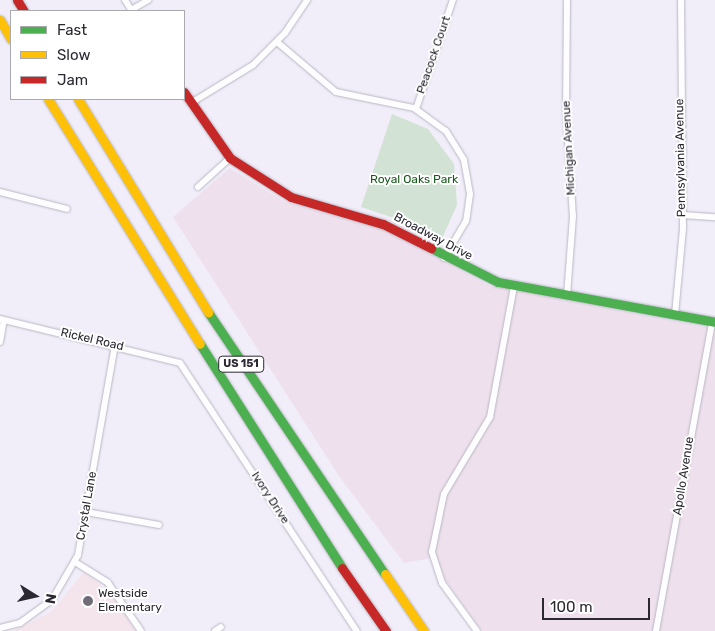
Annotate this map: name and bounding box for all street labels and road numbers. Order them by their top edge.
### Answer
street label: Peacock Court [414,14,454,96]
street label: Pennsylvania Avenue [673,98,689,218]
street label: Michigan Avenue [559,100,579,196]
street label: Broadway Drive [391,210,475,264]
street label: Rickel Road [59,326,125,354]
road number: US 151 [217,356,265,372]
street label: Apollo Avenue [671,435,697,517]
street label: Ivory Drive [248,469,292,527]
street label: Crystal Lane [74,470,100,542]

